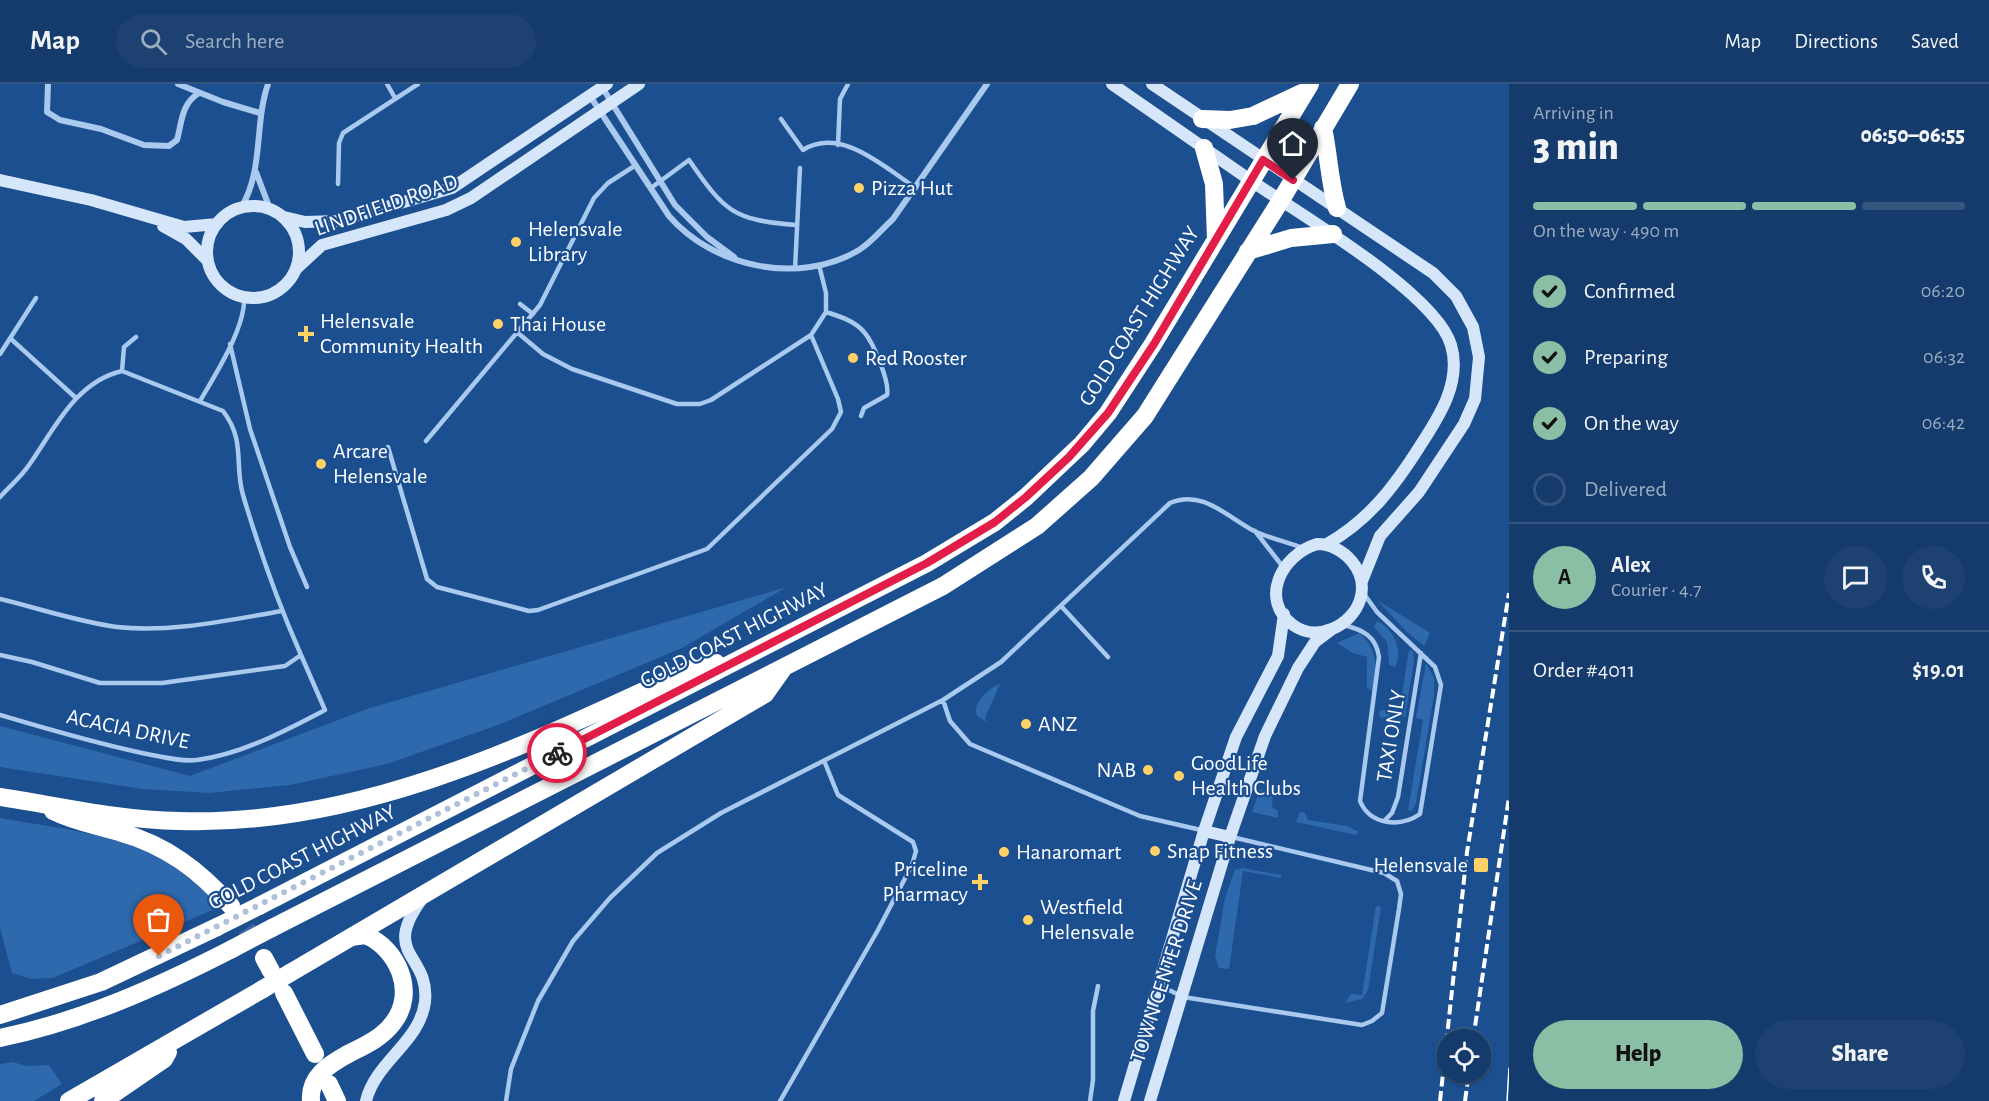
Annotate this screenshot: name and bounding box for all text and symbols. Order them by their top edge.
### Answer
search box [116,14,536,68]
icon: search [137,25,170,58]
text: Map [30,27,80,55]
text: Search here [185,30,284,52]
text: Map [1725,31,1761,52]
text: Directions [1794,31,1878,52]
text: Saved [1911,31,1959,52]
text: Arriving in [1533,103,1614,123]
pin [1267,118,1318,180]
text: 06:50–06:55 [1860,124,1965,146]
icon: home [1276,127,1309,160]
text: 3 min [1533,128,1619,167]
street label: LINDFIELD ROAD [312,170,460,240]
place label: Pizza Hut [871,177,953,199]
marker: Pizza Hut [852,181,866,195]
place label: Helensvale Library [528,218,623,265]
text: On the way · 490 m [1533,221,1679,241]
street label: GOLD COAST HIGHWAY [1075,222,1203,410]
marker: Helensvale Library [509,235,523,249]
icon: check [1533,275,1566,308]
text: Confirmed [1584,280,1675,302]
text: 06:20 [1921,281,1965,301]
place label: Helensvale Community Health [320,310,483,357]
place label: Thai House [510,313,606,335]
marker: Thai House [491,317,505,331]
marker: Helensvale Community Health [297,325,315,343]
icon: check [1533,341,1566,374]
text: Preparing [1584,346,1668,368]
place label: Red Rooster [865,347,967,369]
text: 06:32 [1923,347,1965,367]
marker: Red Rooster [846,351,860,365]
icon: check [1533,407,1566,440]
text: On the way [1584,412,1679,434]
text: 06:42 [1922,413,1965,433]
place label: Arcare Helensvale [333,440,428,487]
marker: Arcare Helensvale [314,457,328,471]
text: Delivered [1584,478,1667,500]
button: chat [1824,546,1887,609]
button: phone [1902,546,1965,609]
text: Alex [1611,554,1651,576]
text: A [1558,566,1571,588]
street label: GOLD COAST HIGHWAY [637,578,832,692]
text: Courier · 4.7 [1611,580,1702,600]
text: Order #4011 [1533,659,1635,681]
text: $19.01 [1912,659,1965,681]
street label: TAXI ONLY [1373,688,1409,784]
street label: ACACIA DRIVE [65,705,192,753]
place label: ANZ [1038,713,1077,735]
marker: ANZ [1019,717,1033,731]
courier [527,723,587,783]
icon: bike [541,737,574,770]
place label: GoodLife Health Clubs [1191,752,1301,799]
place label: NAB [1096,759,1136,781]
marker: NAB [1141,763,1155,777]
marker: GoodLife Health Clubs [1172,769,1186,783]
street label: GOLD COAST HIGHWAY [205,800,400,914]
place label: Snap Fitness [1167,840,1273,862]
place label: Hanaromart [1016,841,1121,863]
marker: Snap Fitness [1148,844,1162,858]
marker: Hanaromart [997,845,1011,859]
place label: Helensvale [1373,854,1468,876]
marker: Helensvale [1472,856,1490,874]
place label: Priceline Pharmacy [882,858,969,905]
marker: Priceline Pharmacy [973,875,987,889]
street label: TOWN CENTER DRIVE [1126,877,1206,1065]
pin [133,894,184,956]
place label: Westfield Helensvale [1040,896,1135,943]
icon: bag [142,903,175,936]
marker: Westfield Helensvale [1021,913,1035,927]
button: Help [1533,1020,1743,1089]
button: Share [1755,1020,1965,1089]
map controls [1437,1029,1491,1083]
button: locate [1437,1029,1491,1083]

